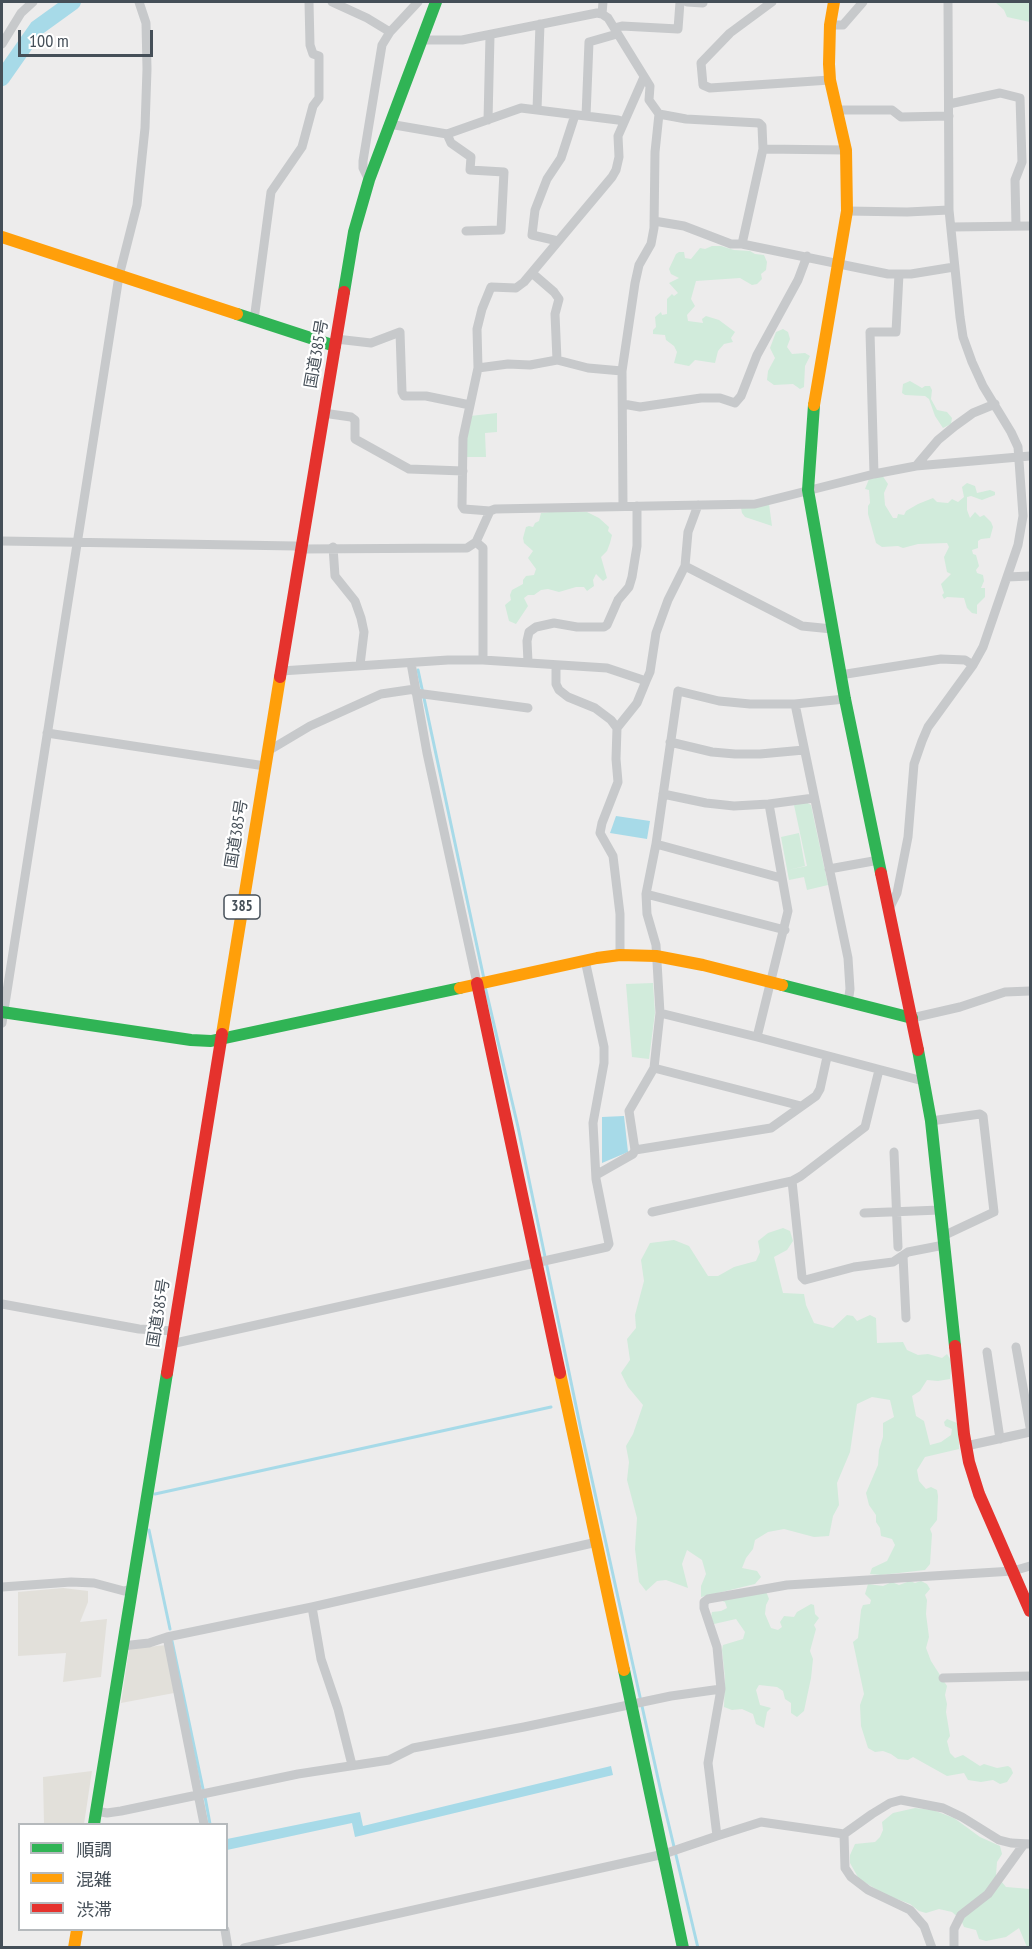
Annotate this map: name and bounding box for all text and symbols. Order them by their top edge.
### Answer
scale bar [21,18,156,56]
text: 100 m [29,29,69,52]
street label: 国道385号 [302,318,332,390]
street label: 国道385号 [222,798,252,870]
road number: 385 [224,895,260,919]
street label: 国道385号 [144,1277,174,1349]
legend [18,1823,228,1931]
text: 順調 [76,1838,112,1861]
text: 混雑 [76,1868,112,1891]
text: 渋滞 [76,1898,112,1921]

